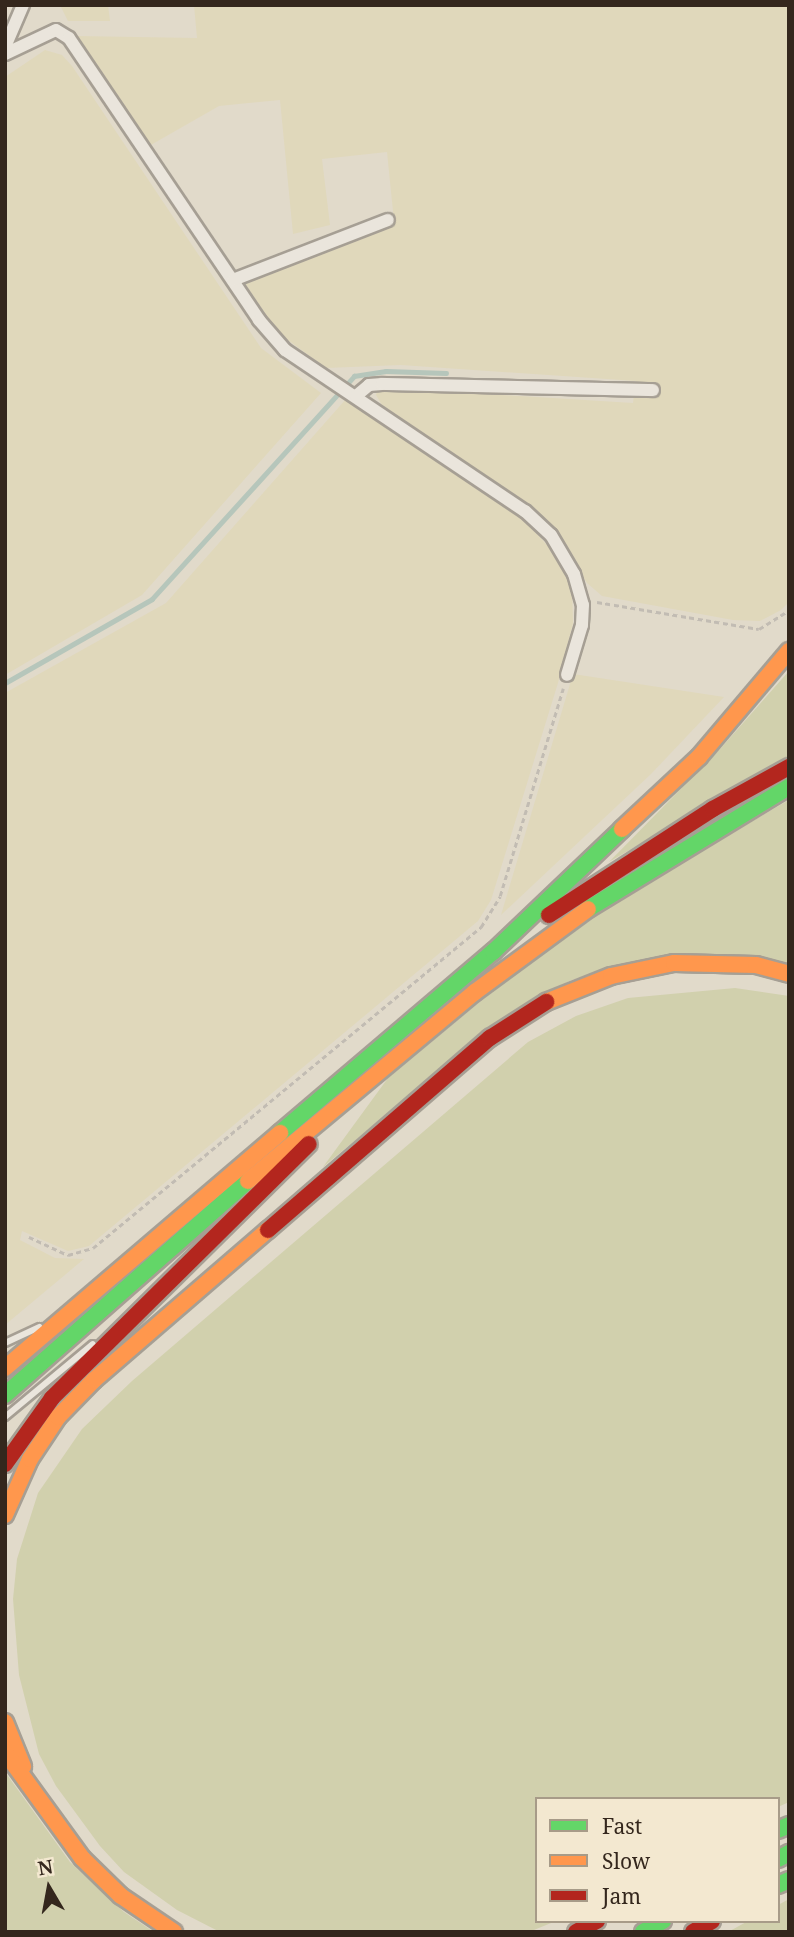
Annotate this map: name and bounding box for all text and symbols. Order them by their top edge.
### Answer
legend [535,1797,780,1923]
text: Fast [602,1812,642,1840]
text: Slow [602,1847,650,1875]
north arrow [14,1853,84,1923]
text: N [36,1853,55,1881]
text: Jam [602,1882,641,1910]

